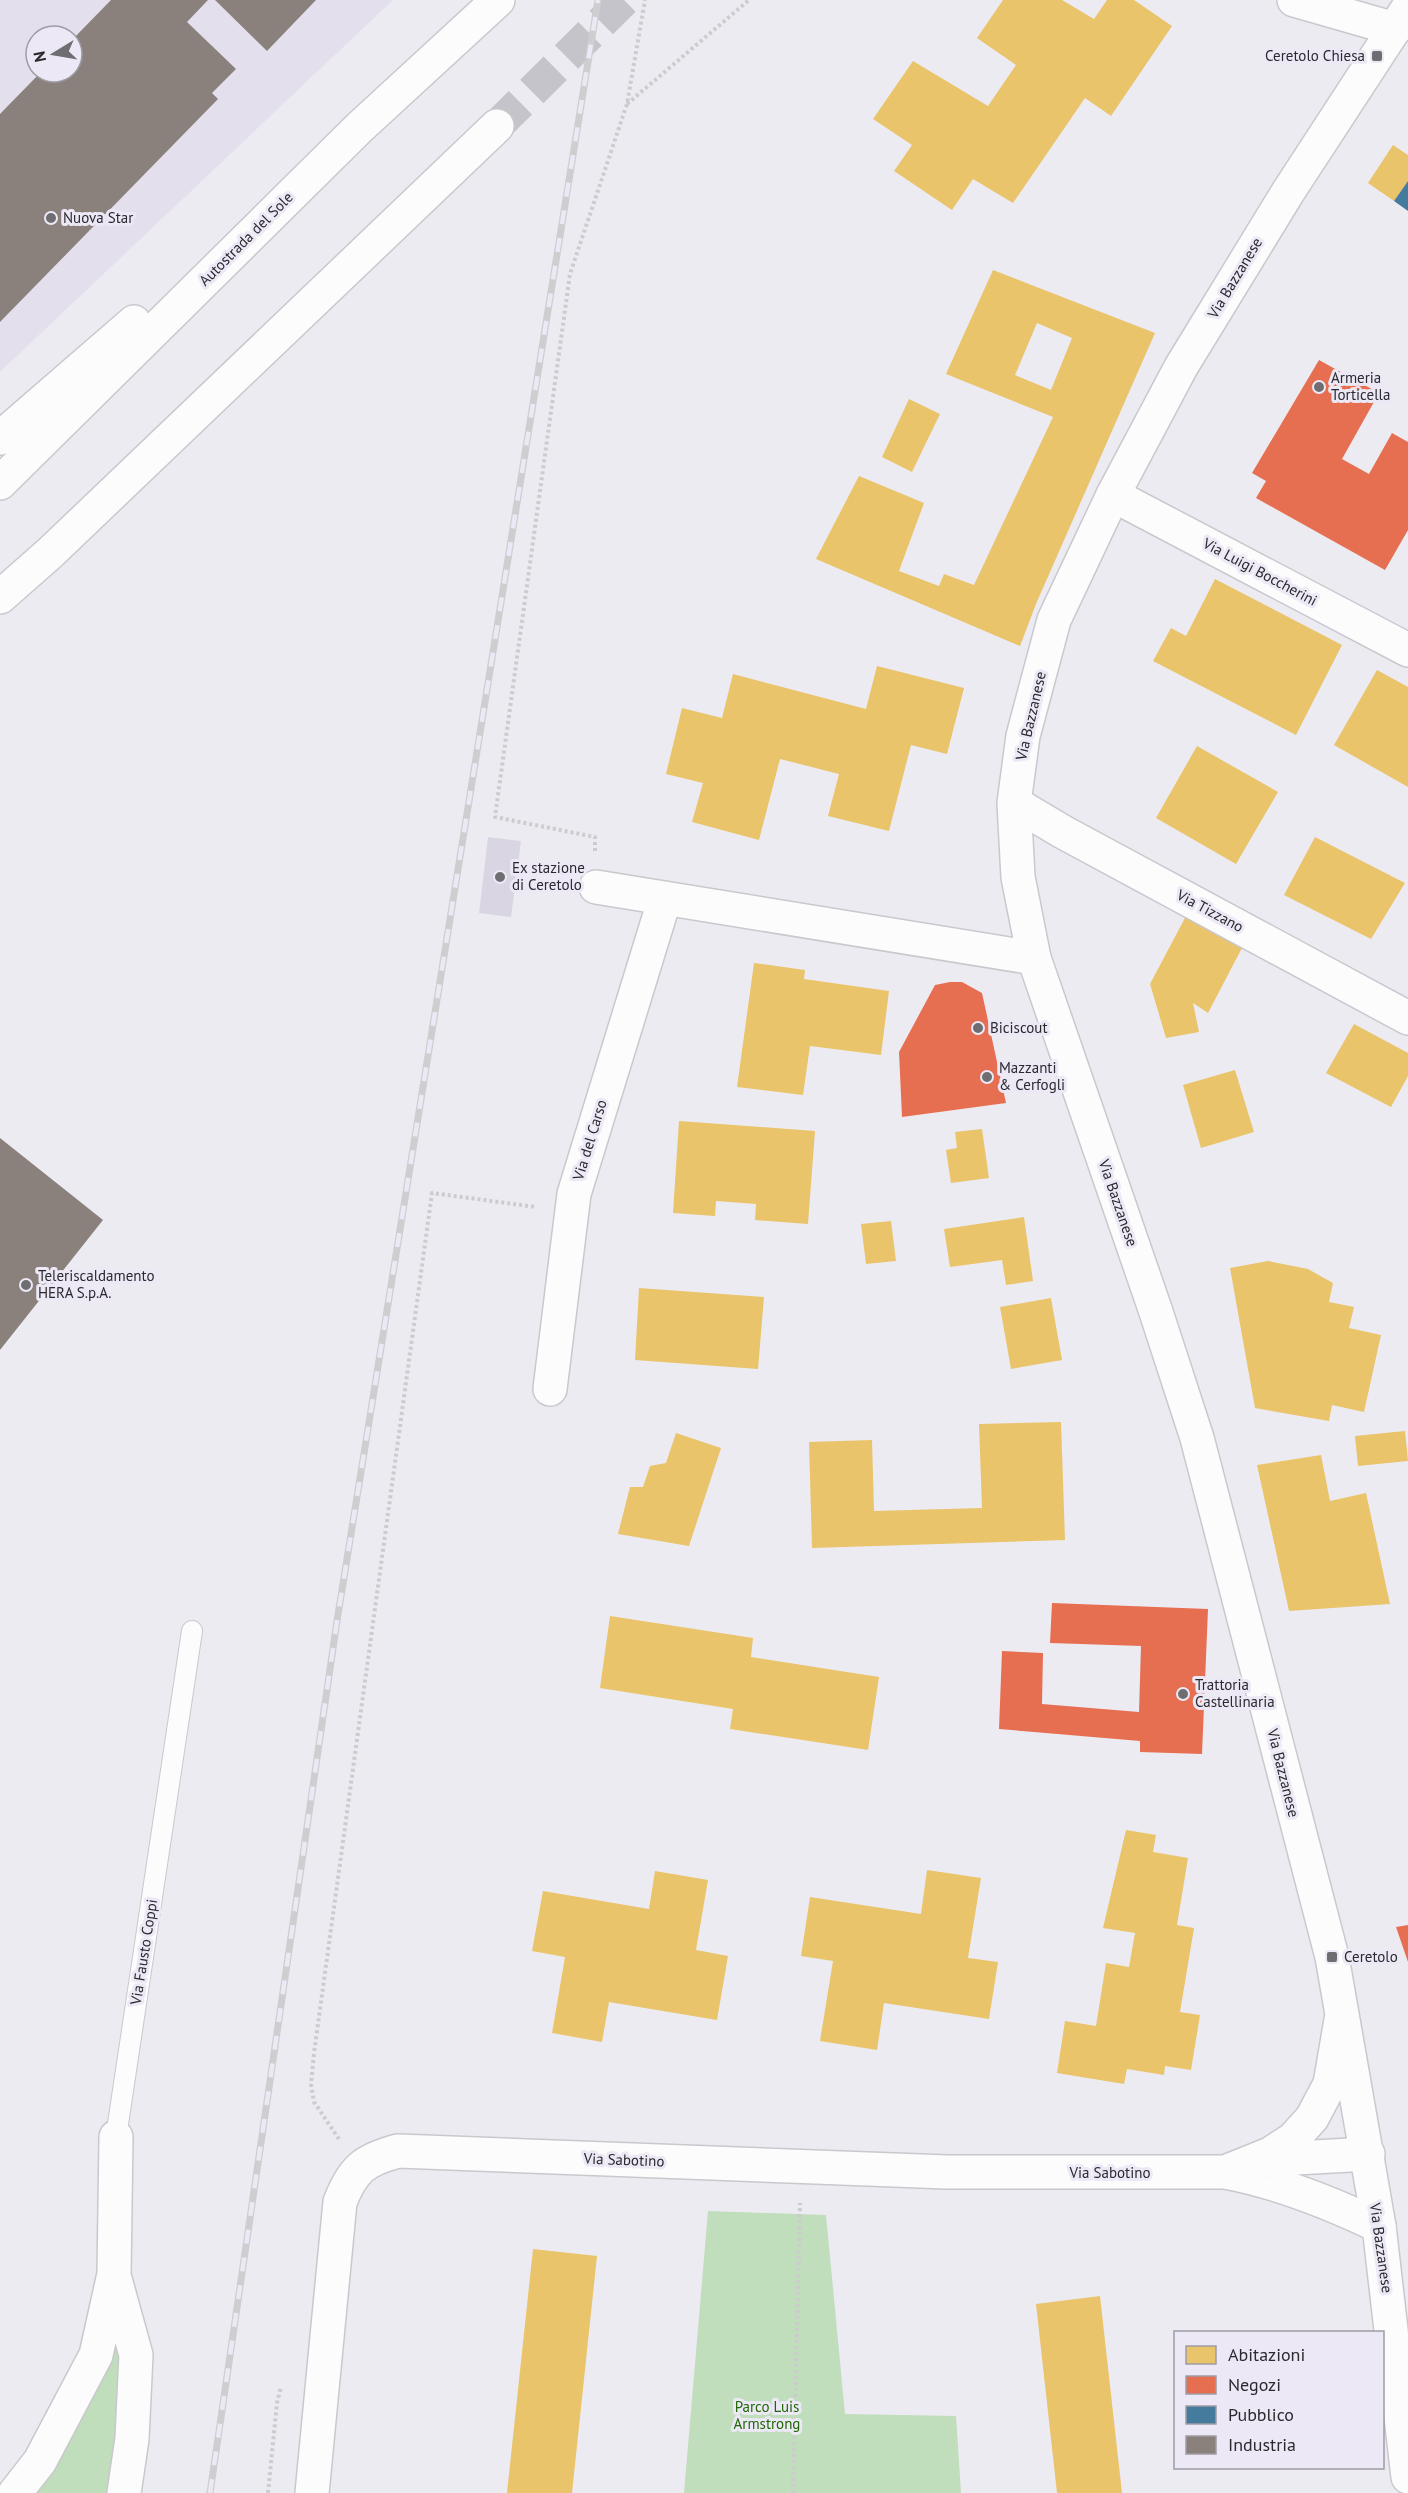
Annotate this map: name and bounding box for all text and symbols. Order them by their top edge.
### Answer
north arrow [24,24,84,84]
place label: Ceretolo Chiesa [1265,46,1365,65]
marker: Ceretolo Chiesa [1370,49,1384,63]
text: N [28,50,50,64]
street label: Autostrada del Sole [195,188,297,290]
place label: Nuova Star [63,208,133,227]
marker: Nuova Star [44,211,58,225]
street label: Via Bazzanese [1203,234,1266,322]
place label: Armeria Torticella [1331,368,1390,404]
marker: Armeria Torticella [1312,380,1326,394]
street label: Via Luigi Boccherini [1199,533,1321,610]
street label: Via Bazzanese [1011,670,1050,763]
place label: Ex stazione di Ceretolo [512,858,585,894]
marker: Ex stazione di Ceretolo [493,870,507,884]
street label: Via Tizzano [1173,885,1247,936]
place label: Biciscout [990,1018,1048,1037]
marker: Biciscout [971,1021,985,1035]
place label: Mazzanti & Cerfogli [999,1058,1065,1094]
marker: Mazzanti & Cerfogli [980,1070,994,1084]
street label: Via del Carso [568,1097,611,1183]
street label: Via Bazzanese [1094,1156,1142,1249]
place label: Teleriscaldamento HERA S.p.A. [38,1266,155,1302]
marker: Teleriscaldamento HERA S.p.A. [19,1278,33,1292]
place label: Trattoria Castellinaria [1195,1675,1275,1711]
marker: Trattoria Castellinaria [1176,1687,1190,1701]
street label: Via Bazzanese [1263,1726,1304,1819]
street label: Via Fausto Coppi [126,1898,161,2007]
place label: Ceretolo [1344,1947,1398,1966]
marker: Ceretolo [1325,1950,1339,1964]
street label: Via Sabotino [582,2149,665,2170]
street label: Via Sabotino [1069,2163,1150,2182]
street label: Via Bazzanese [1366,2201,1397,2294]
legend [1174,2331,1384,2469]
text: Abitazioni [1228,2343,1305,2366]
text: Negozi [1228,2373,1281,2396]
park label: Parco Luis Armstrong [734,2397,800,2433]
text: Pubblico [1228,2403,1294,2426]
text: Industria [1228,2433,1296,2456]

